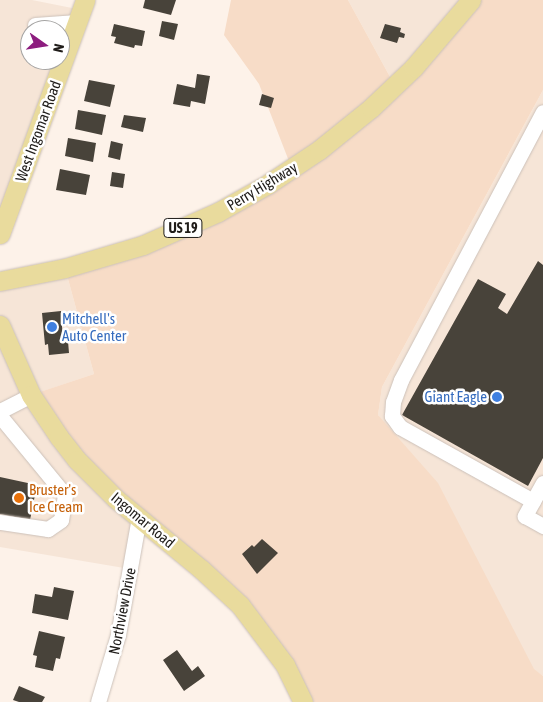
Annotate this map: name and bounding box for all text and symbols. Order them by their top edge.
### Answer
north arrow [20,20,70,70]
text: N [50,42,67,54]
street label: West Ingomar Road [11,78,65,184]
street label: Perry Highway [224,158,300,214]
road number: US 19 [163,217,203,240]
place label: Mitchell's Auto Center [62,309,126,344]
marker: Mitchell's Auto Center [46,321,58,333]
place label: Giant Eagle [425,388,487,406]
marker: Giant Eagle [491,391,503,403]
place label: Bruster's Ice Cream [29,480,83,515]
street label: Ingomar Road [108,488,178,552]
marker: Bruster's Ice Cream [13,492,25,504]
street label: Northview Drive [105,566,139,656]

